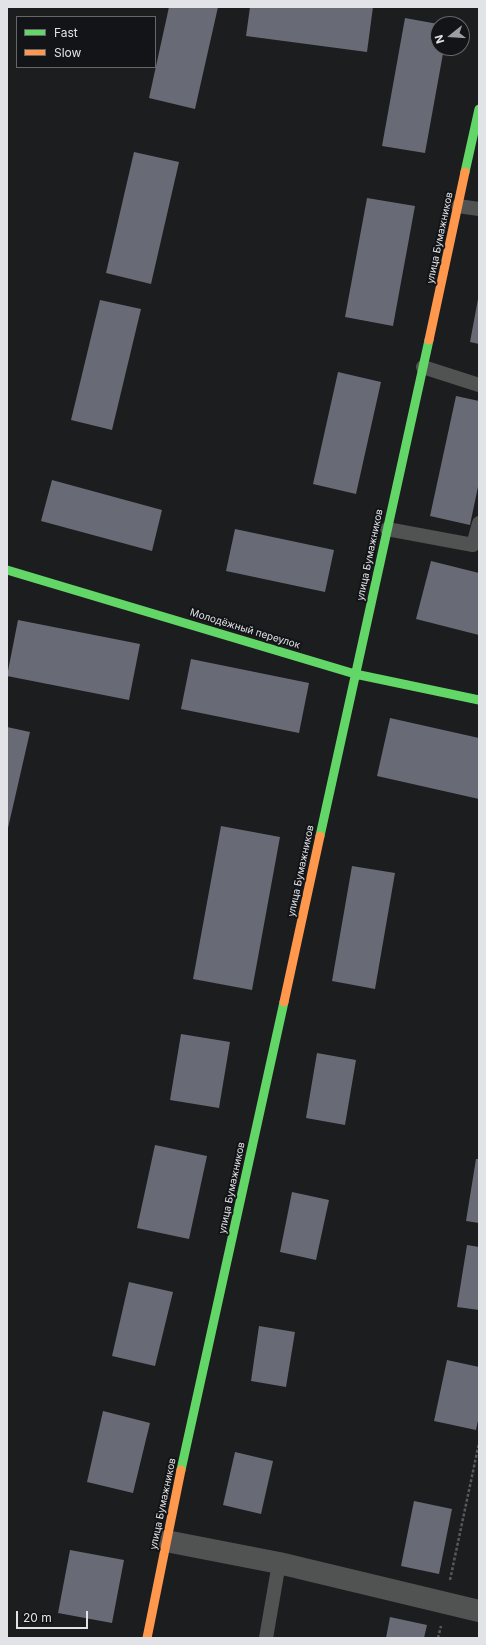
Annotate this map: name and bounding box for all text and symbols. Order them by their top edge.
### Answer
legend [16,16,156,68]
north arrow [430,16,470,56]
text: Fast [54,25,78,40]
text: N [432,33,447,45]
text: Slow [54,45,81,60]
street label: улица Бумажников [424,191,456,285]
street label: улица Бумажников [354,508,386,602]
street label: Молодёжный переулок [188,607,302,651]
street label: улица Бумажников [285,824,317,918]
street label: улица Бумажников [216,1141,248,1235]
street label: улица Бумажников [147,1457,179,1551]
scale bar [18,1603,90,1629]
text: 20 m [23,1610,52,1625]

